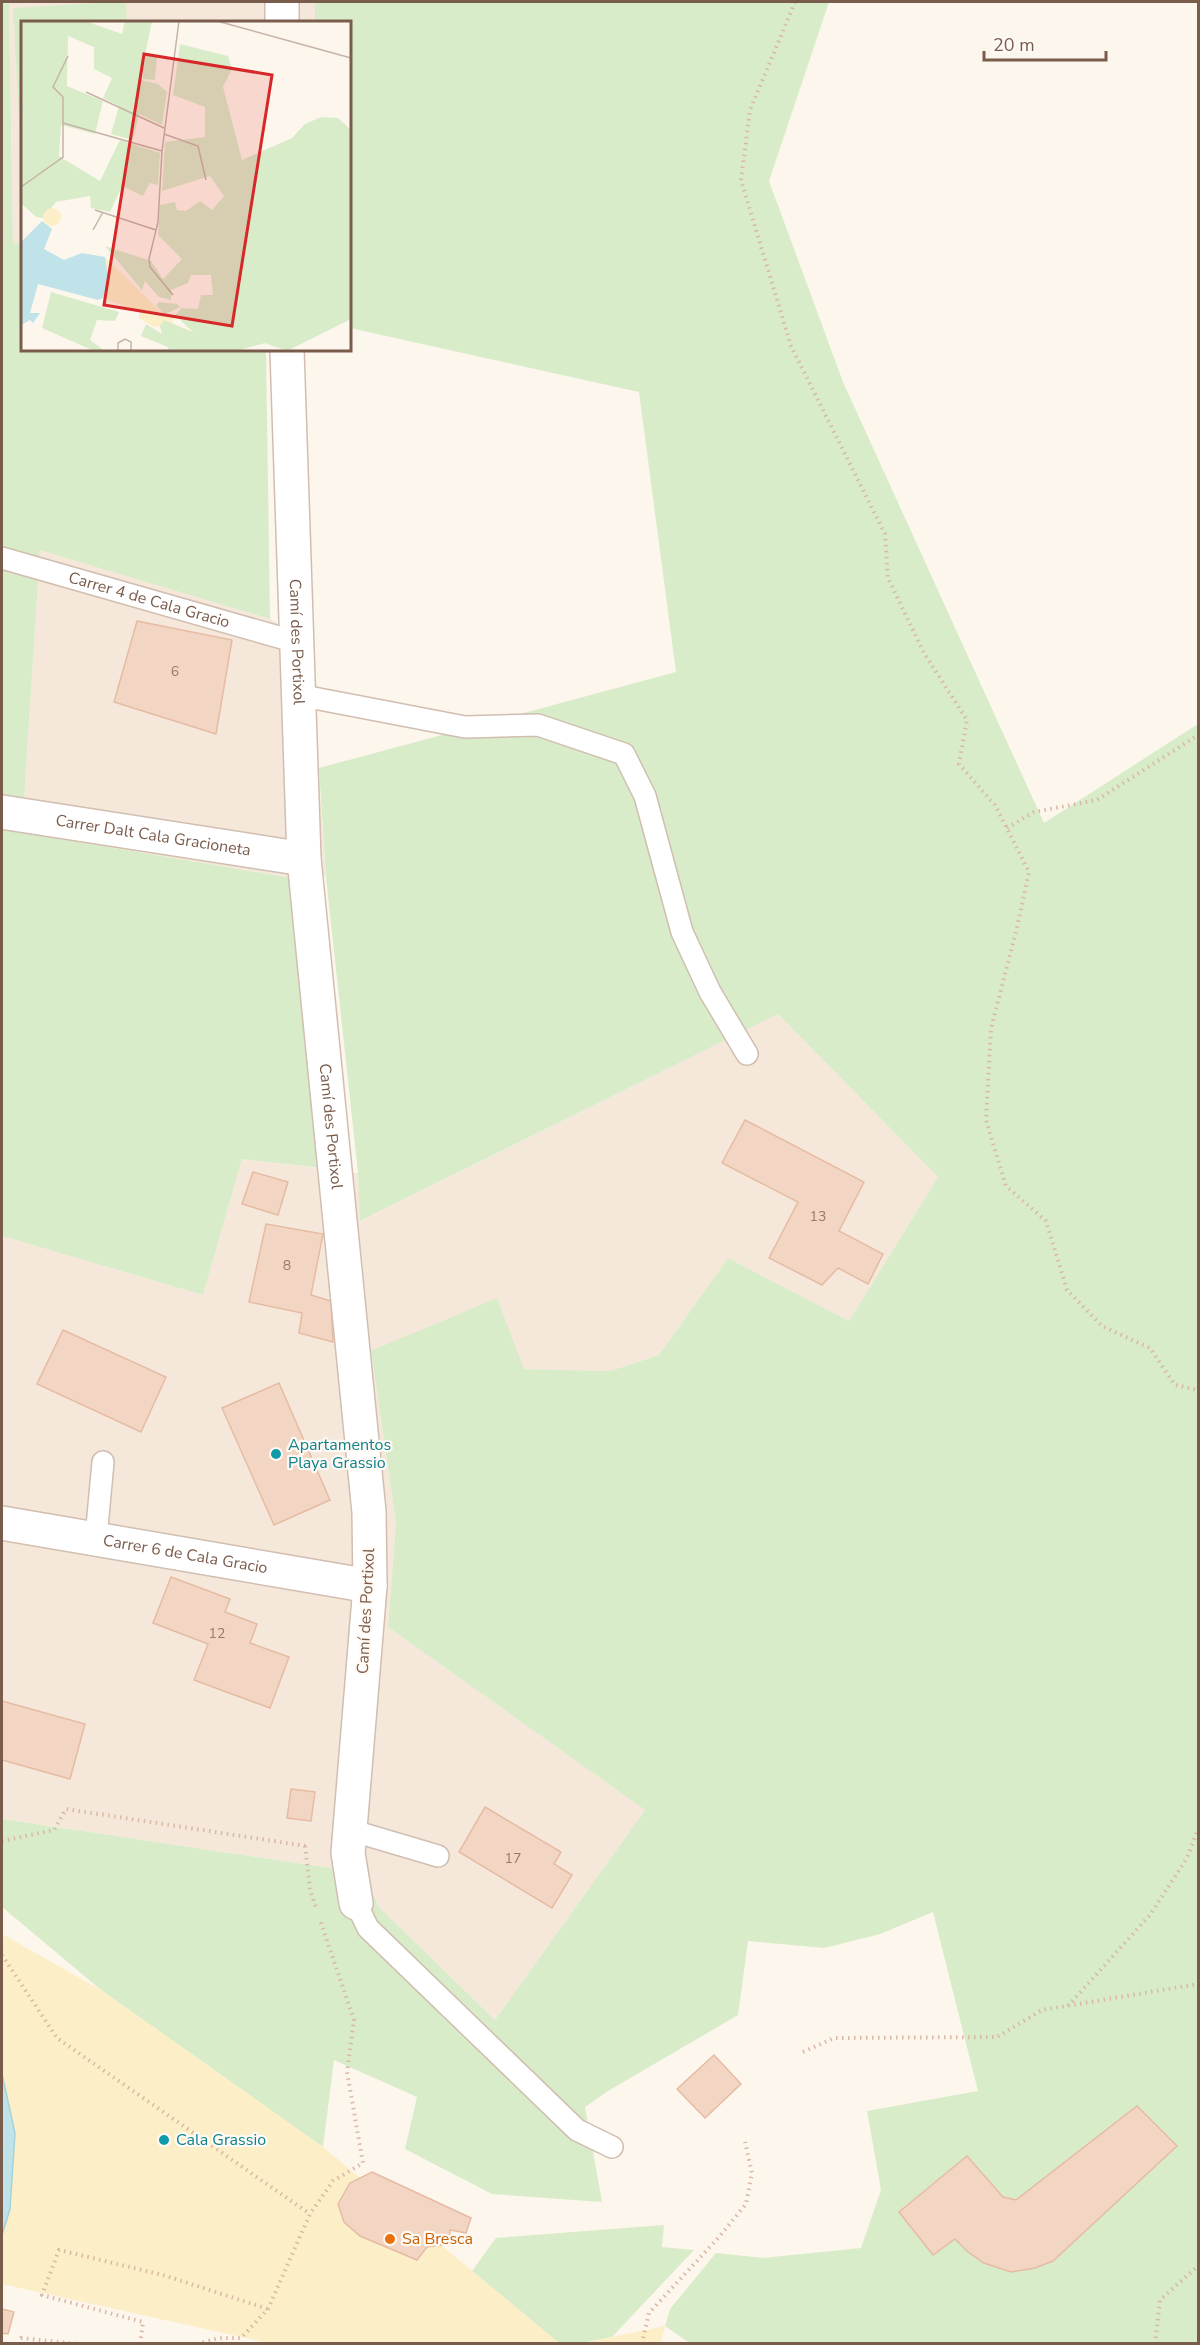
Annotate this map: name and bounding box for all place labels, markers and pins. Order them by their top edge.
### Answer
place label: Apartamentos Playa Grassio [288,1434,391,1474]
marker: Apartamentos Playa Grassio [269,1447,283,1461]
place label: Cala Grassio [176,2129,266,2151]
marker: Cala Grassio [157,2133,171,2147]
place label: Sa Bresca [402,2228,473,2250]
marker: Sa Bresca [383,2232,397,2246]

